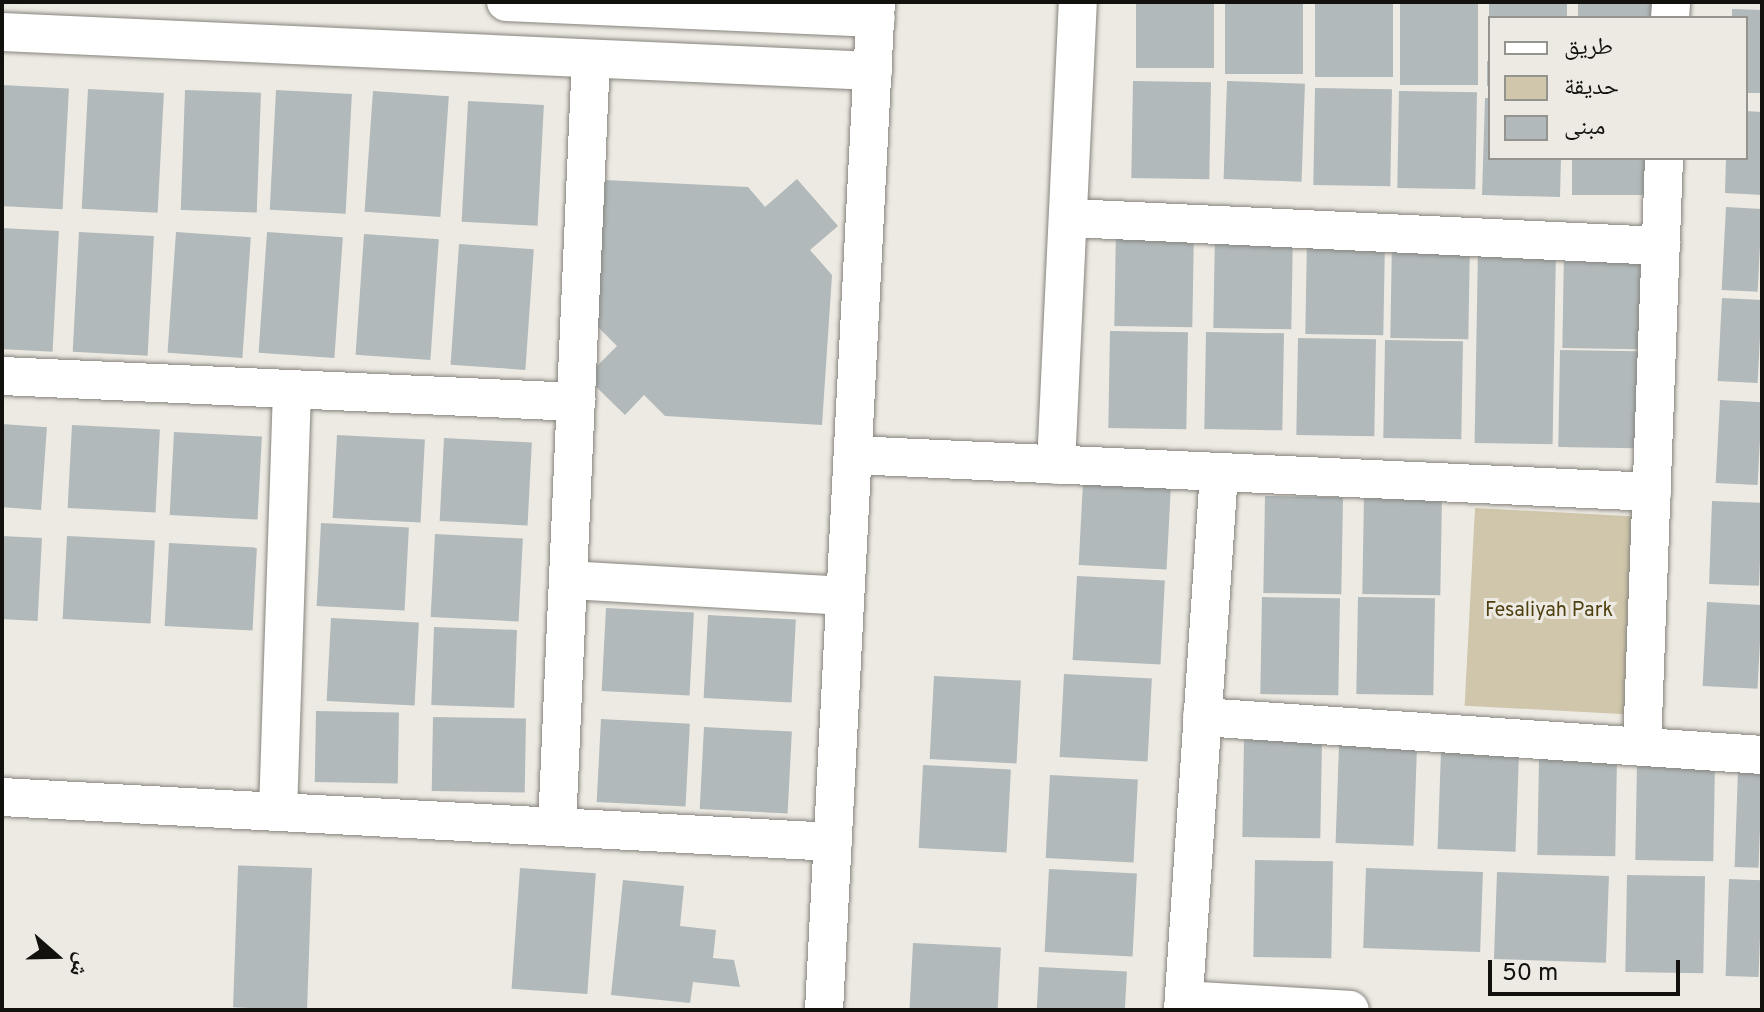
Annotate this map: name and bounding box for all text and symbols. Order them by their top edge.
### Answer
legend [1488,16,1748,160]
text: طريق [1564,33,1613,63]
text: حديقة [1564,73,1619,103]
text: مبنى [1564,113,1605,143]
park label: Fesaliyah Park [1485,599,1613,623]
north arrow [16,916,96,996]
scale bar [1492,944,1684,994]
text: ش [62,949,96,980]
text: 50 m [1502,959,1558,989]

